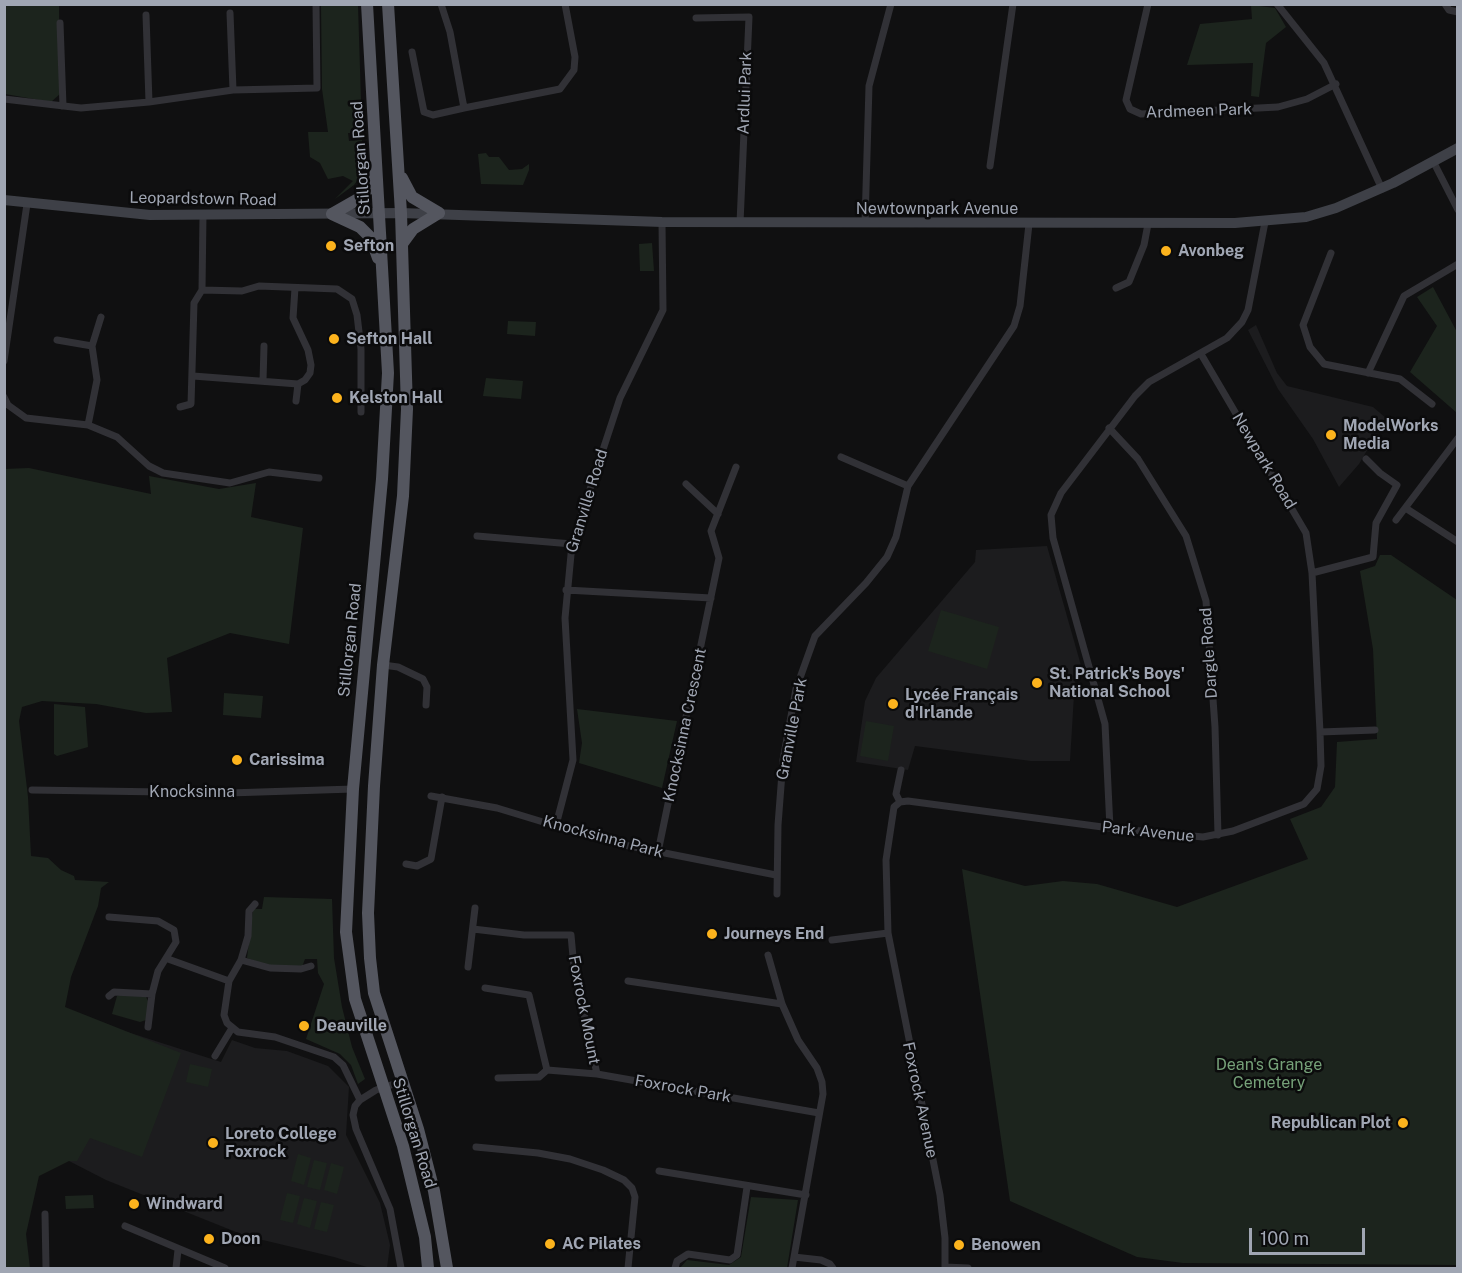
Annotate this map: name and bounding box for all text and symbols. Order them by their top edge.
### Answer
street label: Ardlui Park [734,51,756,135]
street label: Stillorgan Road [347,100,375,216]
street label: Ardmeen Park [1146,100,1252,122]
street label: Leopardstown Road [129,188,277,210]
street label: Newtownpark Avenue [856,199,1018,219]
place label: Sefton [343,236,394,256]
marker: Sefton [324,239,338,253]
place label: Avonbeg [1178,241,1244,261]
marker: Avonbeg [1159,244,1173,258]
place label: Sefton Hall [346,329,432,349]
marker: Sefton Hall [327,332,341,346]
place label: Kelston Hall [349,388,443,408]
marker: Kelston Hall [330,391,344,405]
street label: Newpark Road [1228,409,1300,513]
place label: ModelWorks Media [1343,416,1438,454]
marker: ModelWorks Media [1324,428,1338,442]
street label: Granville Road [562,447,612,555]
street label: Stillorgan Road [334,582,366,698]
street label: Dargle Road [1196,607,1222,699]
street label: Knocksinna Crescent [659,646,711,804]
place label: St. Patrick's Boys' National School [1049,664,1185,702]
street label: Granville Park [773,676,811,782]
marker: St. Patrick's Boys' National School [1030,676,1044,690]
place label: Lycée Français d'Irlande [905,685,1018,723]
marker: Lycée Français d'Irlande [886,697,900,711]
place label: Carissima [249,750,325,770]
marker: Carissima [230,753,244,767]
street label: Knocksinna [149,782,235,802]
street label: Knocksinna Park [541,812,665,862]
street label: Park Avenue [1101,818,1195,846]
place label: Journeys End [724,924,824,944]
marker: Journeys End [705,927,719,941]
street label: Foxrock Mount [564,954,604,1066]
place label: Deauville [316,1016,387,1036]
marker: Deauville [297,1019,311,1033]
street label: Foxrock Avenue [898,1040,942,1160]
park label: Dean's Grange Cemetery [1216,1055,1322,1093]
street label: Foxrock Park [633,1071,733,1107]
street label: Stillorgan Road [388,1076,440,1190]
place label: Republican Plot [1271,1113,1391,1133]
marker: Republican Plot [1396,1116,1410,1130]
place label: Loreto College Foxrock [225,1124,337,1162]
marker: Loreto College Foxrock [206,1136,220,1150]
place label: Windward [146,1194,223,1214]
marker: Windward [127,1197,141,1211]
scale bar [1252,1216,1368,1254]
text: 100 m [1260,1228,1309,1249]
place label: Doon [221,1229,260,1249]
marker: Doon [202,1232,216,1246]
place label: AC Pilates [562,1234,641,1254]
place label: Benowen [971,1235,1041,1255]
marker: AC Pilates [543,1237,557,1251]
marker: Benowen [952,1238,966,1252]

